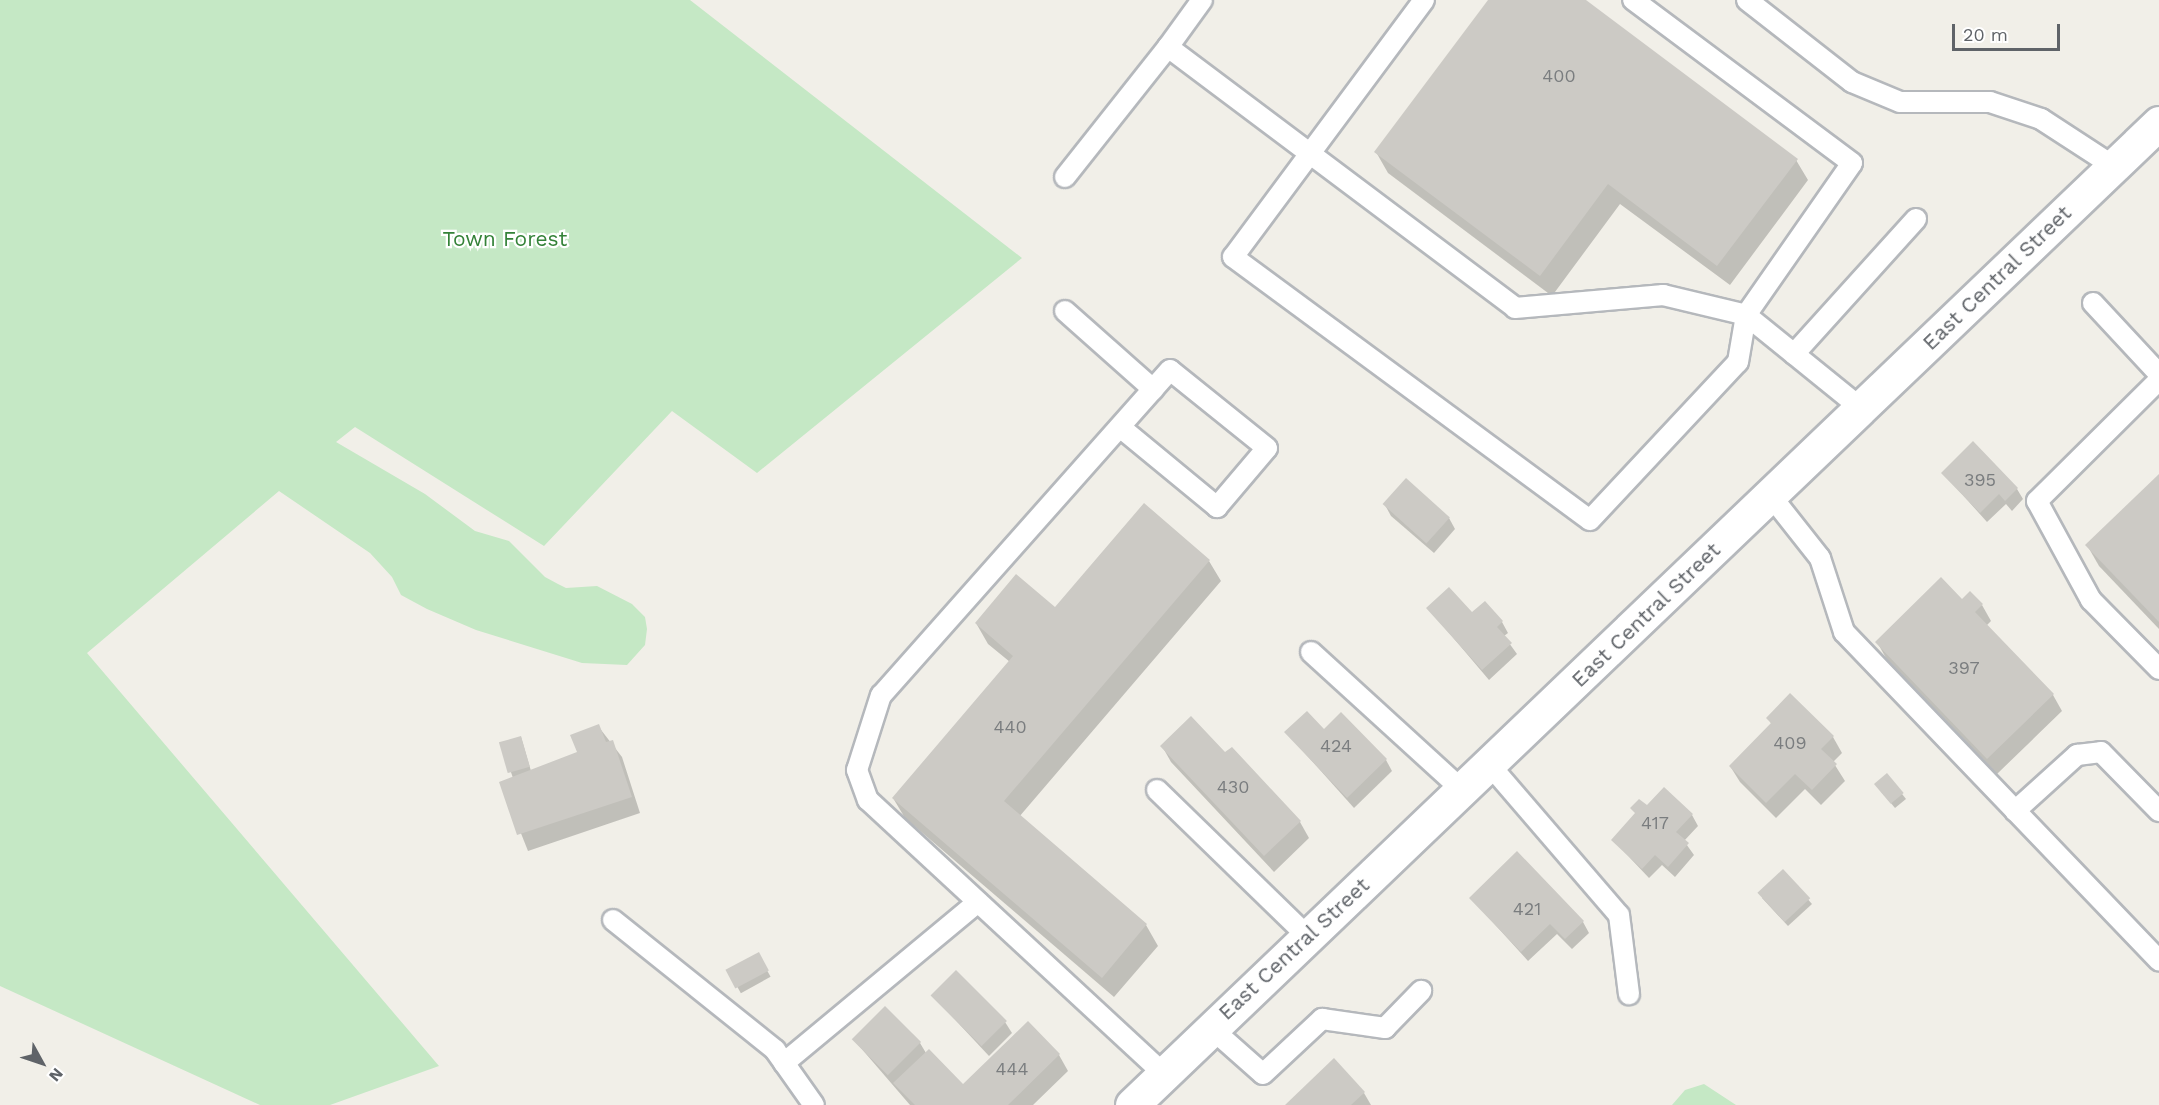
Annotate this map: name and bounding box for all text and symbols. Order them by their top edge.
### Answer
scale bar [1955,12,2063,50]
text: 20 m [1963,24,2008,45]
house number: 400 [1542,65,1576,87]
street label: East Central Street [1917,200,2077,356]
park label: Town Forest [443,226,567,252]
house number: 395 [1964,469,1996,491]
street label: East Central Street [1566,537,1726,693]
house number: 397 [1948,657,1980,679]
house number: 440 [993,716,1027,738]
house number: 409 [1773,732,1807,754]
house number: 424 [1320,735,1352,757]
house number: 430 [1217,776,1249,798]
house number: 417 [1641,812,1669,834]
street label: East Central Street [1213,872,1375,1026]
house number: 421 [1513,898,1541,920]
north arrow [12,1033,72,1093]
house number: 444 [996,1058,1028,1080]
text: N [45,1064,67,1086]

